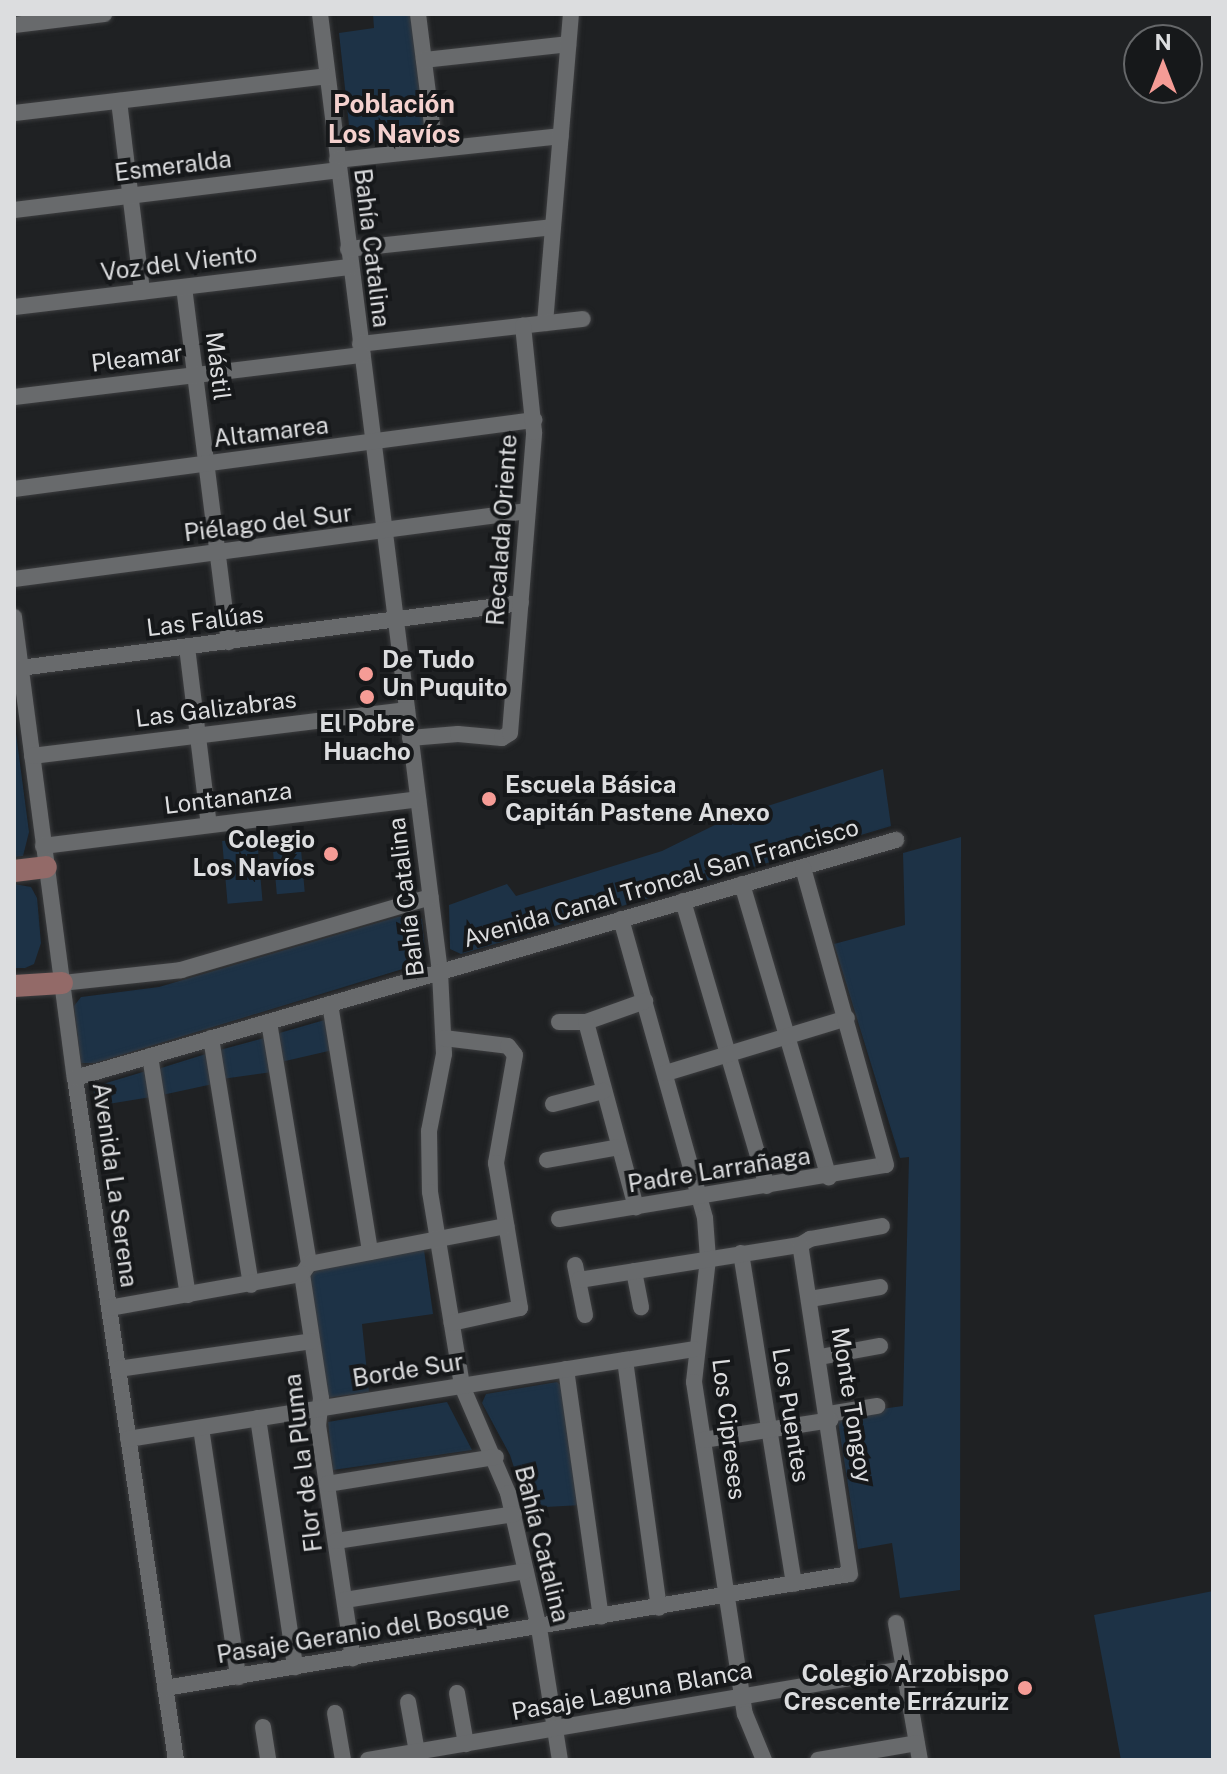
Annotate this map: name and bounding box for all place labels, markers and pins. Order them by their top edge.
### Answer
place label: De Tudo Un Puquito [382,646,508,702]
marker: De Tudo Un Puquito [357,665,375,683]
marker: El Pobre Huacho [358,688,376,706]
place label: El Pobre Huacho [319,710,415,766]
place label: Escuela Básica Capitán Pastene Anexo [505,771,770,827]
marker: Escuela Básica Capitán Pastene Anexo [480,790,498,808]
place label: Colegio Los Navíos [192,826,315,882]
marker: Colegio Los Navíos [322,845,340,863]
place label: Colegio Arzobispo Crescente Errázuriz [783,1660,1009,1716]
marker: Colegio Arzobispo Crescente Errázuriz [1016,1679,1034,1697]

